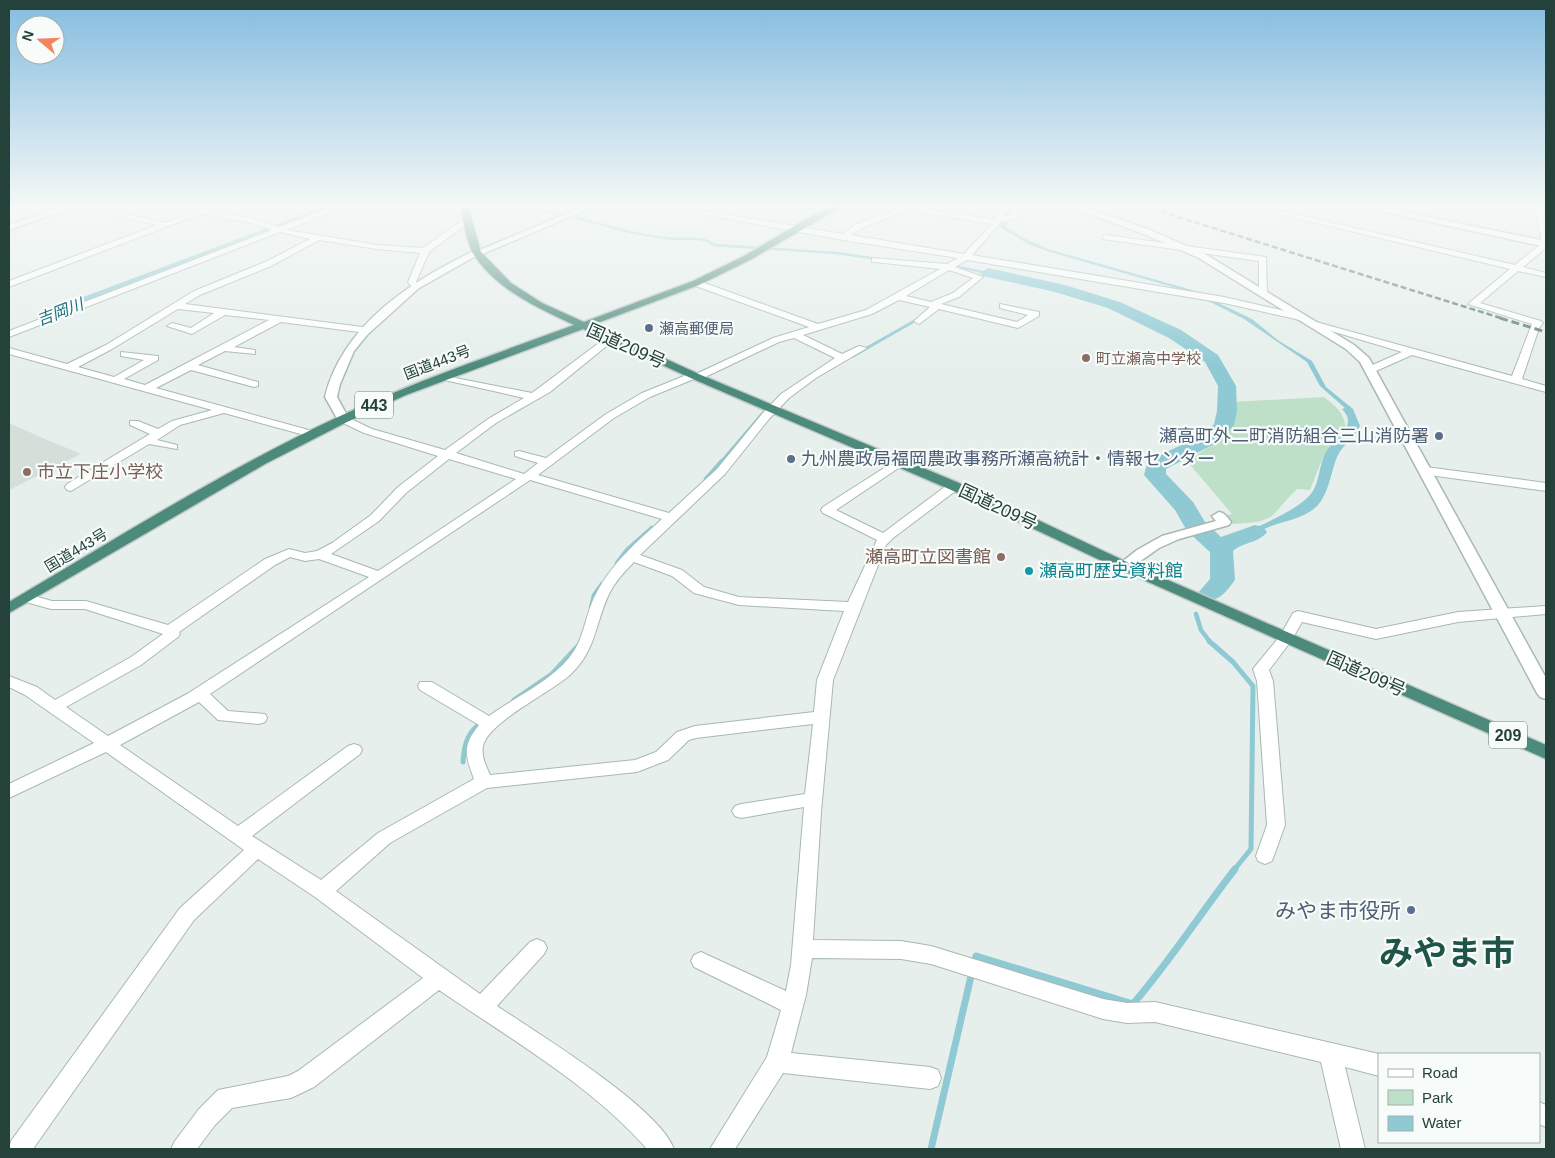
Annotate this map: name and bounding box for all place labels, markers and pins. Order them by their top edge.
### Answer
place label: 瀬高郵便局 [659,320,734,337]
marker: 瀬高郵便局 [643,322,655,334]
place label: 町立瀬高中学校 [1096,350,1201,367]
marker: 町立瀬高中学校 [1080,352,1092,364]
place label: 瀬高町外二町消防組合三山消防署 [1159,426,1429,446]
marker: 瀬高町外二町消防組合三山消防署 [1433,430,1445,442]
place label: 九州農政局福岡農政事務所瀬高統計・情報センター [801,449,1215,469]
marker: 九州農政局福岡農政事務所瀬高統計・情報センター [785,453,797,465]
place label: 市立下庄小学校 [37,462,163,482]
marker: 市立下庄小学校 [21,466,33,478]
place label: 瀬高町立図書館 [865,547,991,567]
marker: 瀬高町立図書館 [995,551,1007,563]
place label: 瀬高町歴史資料館 [1039,561,1183,581]
marker: 瀬高町歴史資料館 [1023,565,1035,577]
place label: みやま市役所 [1275,899,1401,922]
marker: みやま市役所 [1405,904,1417,916]

